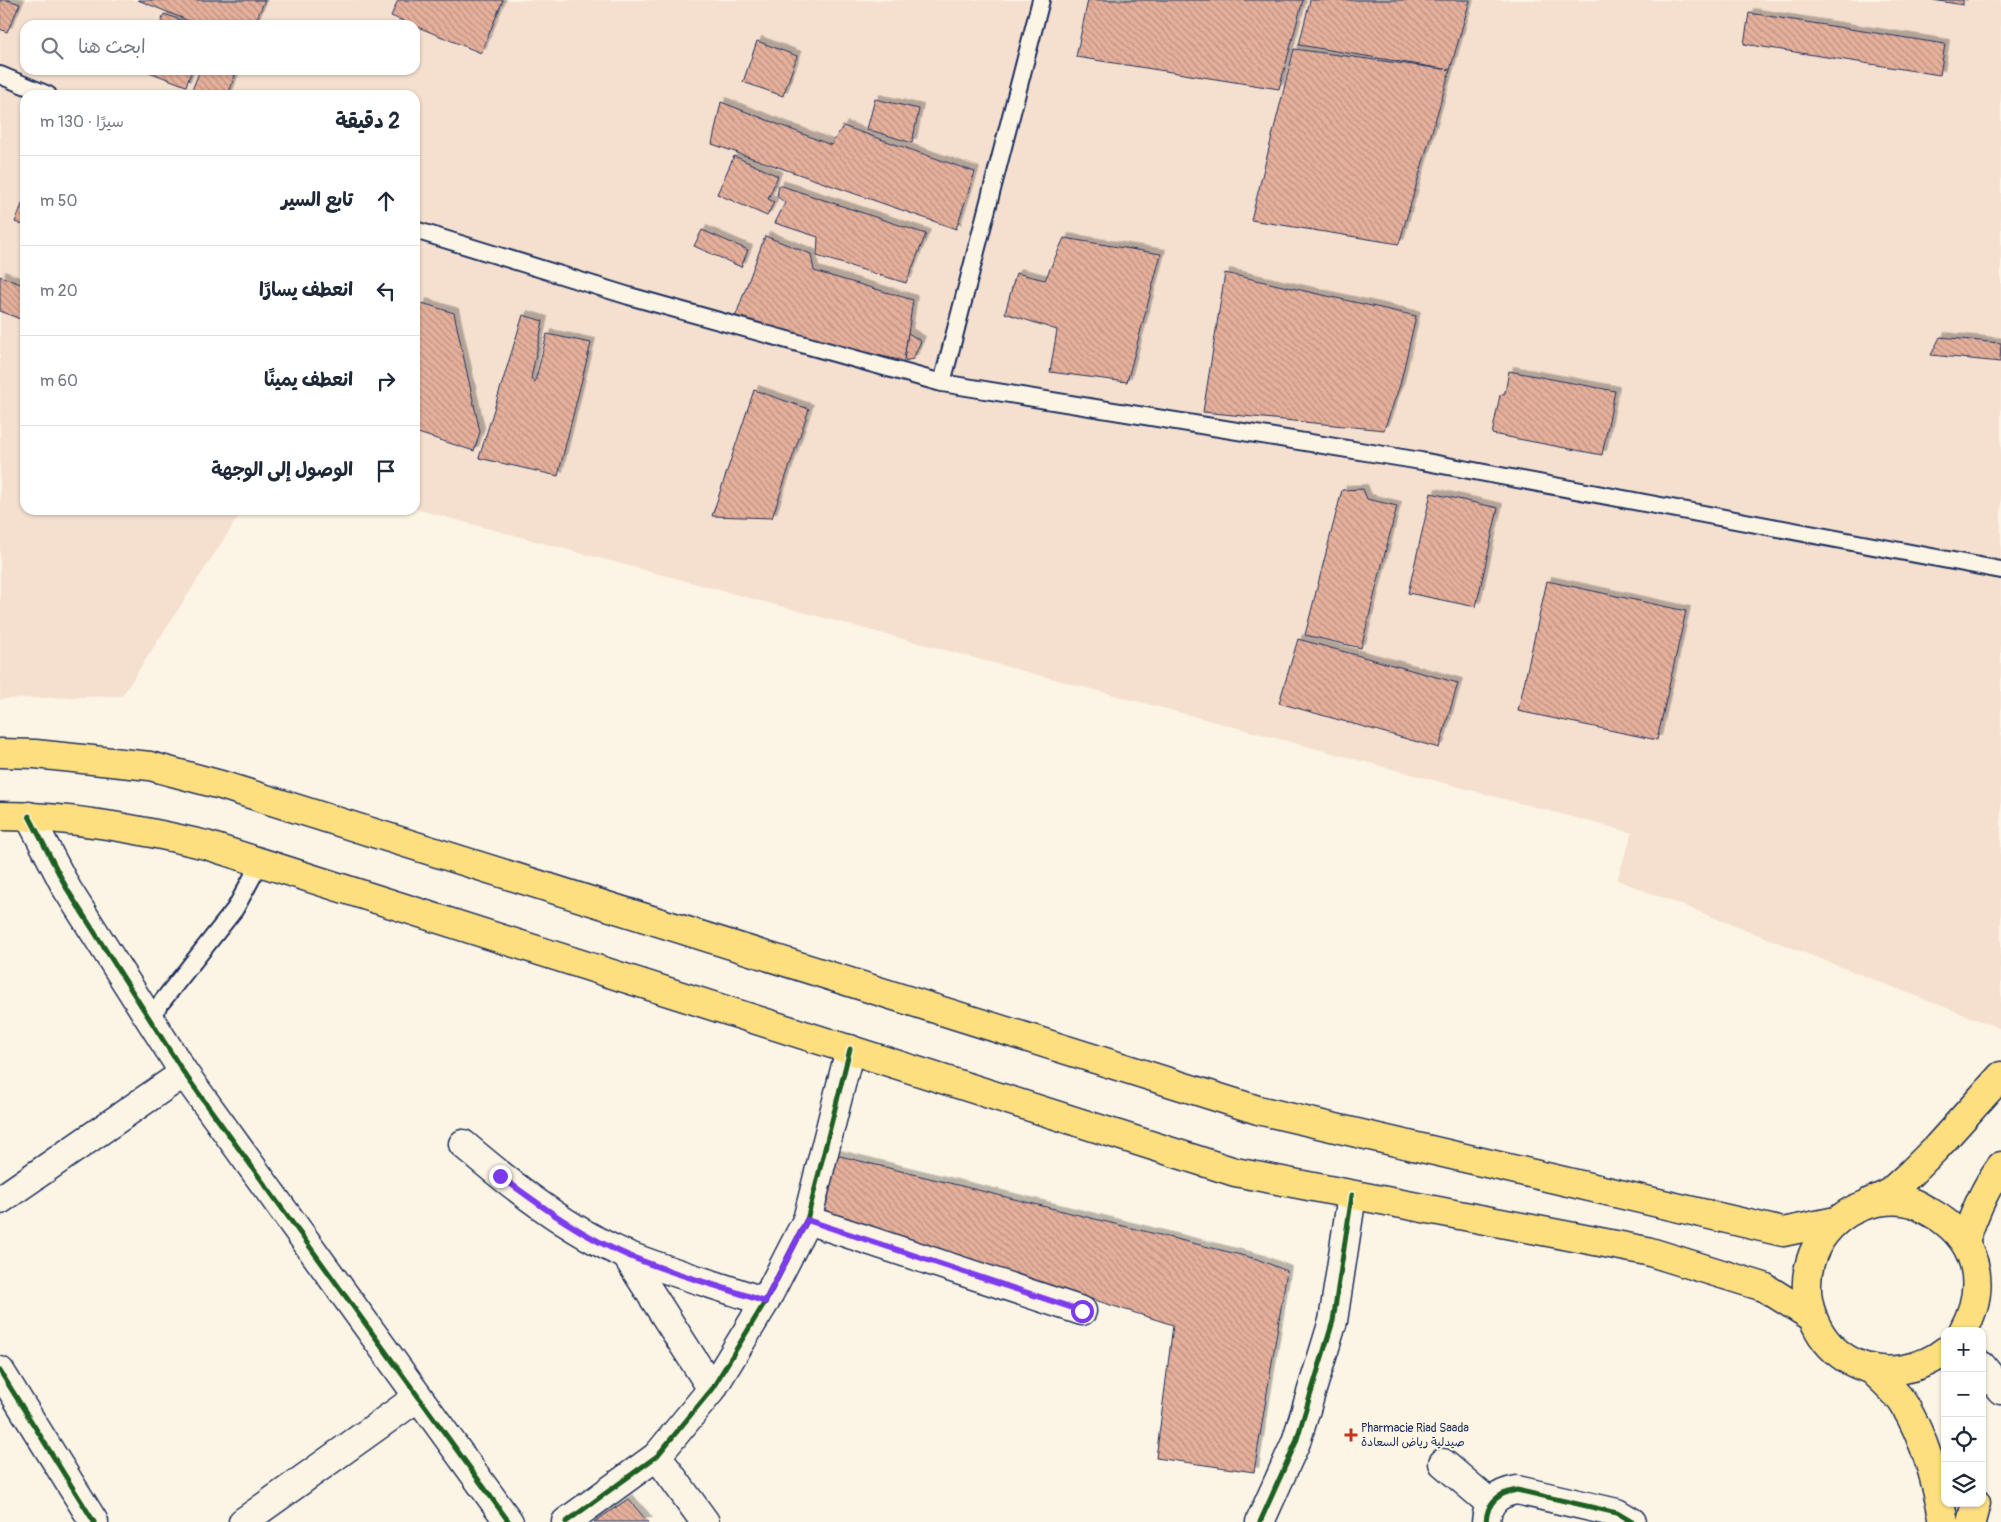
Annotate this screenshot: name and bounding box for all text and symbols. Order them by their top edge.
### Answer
search box [20,20,420,75]
icon: search [38,34,66,62]
text: ابحث هنا [78,35,146,59]
text: 2 دقيقة [335,108,400,135]
text: سيرًا · 130 m [40,112,124,132]
icon: ahead [372,187,400,215]
text: تابع السير [281,188,353,212]
text: 50 m [40,191,77,211]
icon: left [372,277,400,305]
text: انعطف يسارًا [259,278,353,302]
text: 20 m [40,281,78,301]
icon: right [372,367,400,395]
text: انعطف يمينًا [264,368,353,392]
text: 60 m [40,371,78,391]
icon: arrive [372,457,400,485]
text: الوصول إلى الوجهة [211,458,353,482]
route end [489,1165,512,1188]
route start [1071,1300,1094,1323]
map controls [1941,1327,1986,1507]
button: + [1941,1327,1986,1372]
button: − [1941,1372,1986,1417]
button: locate [1941,1417,1986,1462]
place label: Pharmacie Riad Saada صيدلية رياض السعادة [1361,1421,1469,1450]
marker: Pharmacie Riad Saada صيدلية رياض السعادة [1345,1429,1357,1441]
button: layers [1941,1462,1986,1507]

